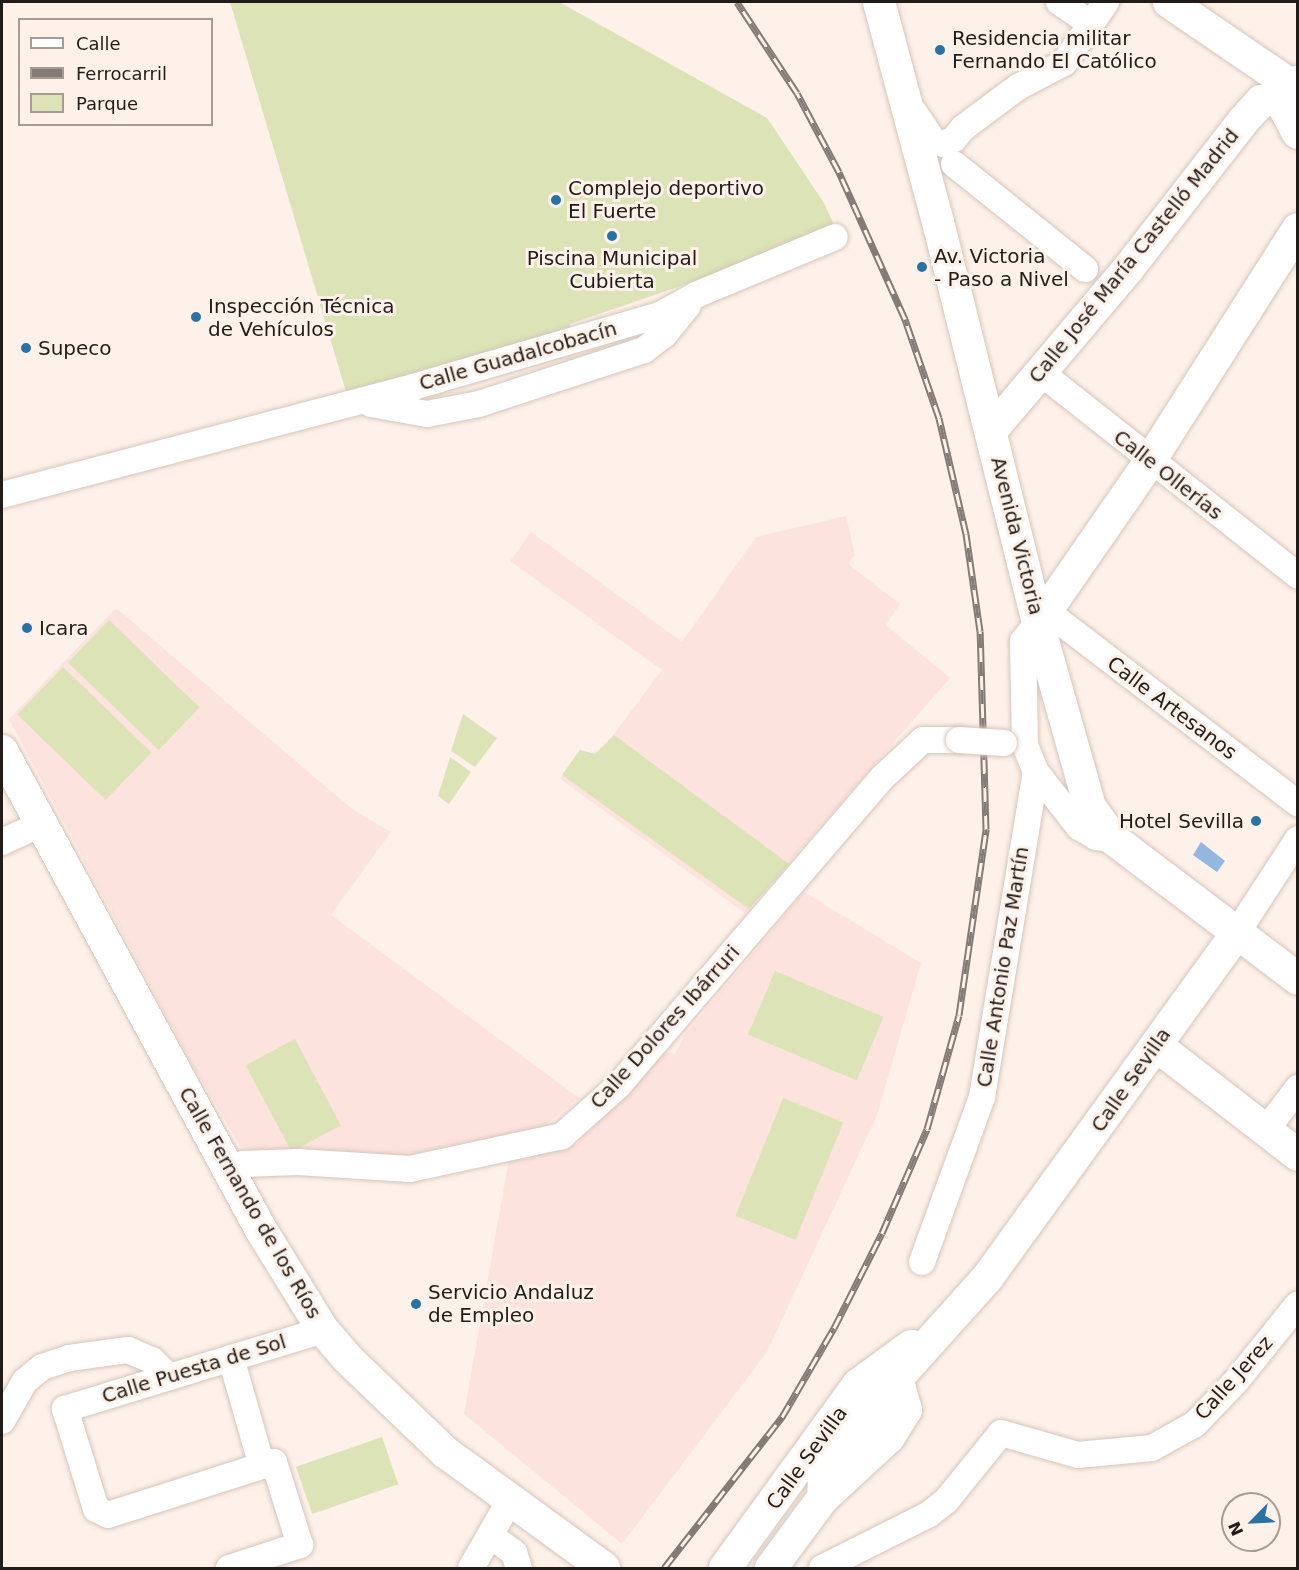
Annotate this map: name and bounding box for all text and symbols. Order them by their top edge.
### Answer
legend [18,18,213,126]
place label: Residencia militar Fernando El Católico [952,27,1157,74]
text: Calle [76,33,121,54]
marker: Residencia militar Fernando El Católico [933,43,947,57]
text: Ferrocarril [76,63,167,84]
text: Parque [76,93,138,114]
street label: Calle José María Castelló Madrid [1024,124,1244,388]
place label: Complejo deportivo El Fuerte [568,176,764,223]
marker: Complejo deportivo El Fuerte [549,193,563,207]
marker: Piscina Municipal Cubierta [605,229,619,243]
place label: Av. Victoria - Paso a Nivel [934,244,1069,291]
place label: Piscina Municipal Cubierta [527,246,697,293]
marker: Av. Victoria - Paso a Nivel [915,260,929,274]
place label: Inspección Técnica de Vehículos [208,294,394,341]
marker: Inspección Técnica de Vehículos [189,310,203,324]
street label: Calle Guadalcobacín [416,316,620,396]
place label: Supeco [38,336,112,360]
marker: Supeco [19,341,33,355]
street label: Calle Ollerías [1109,425,1227,525]
street label: Avenida Victoria [986,454,1048,618]
place label: Icara [39,616,89,640]
marker: Icara [20,621,34,635]
street label: Calle Artesanos [1102,651,1242,765]
place label: Hotel Sevilla [1119,809,1244,833]
marker: Hotel Sevilla [1249,814,1263,828]
street label: Calle Antonio Paz Martín [972,845,1034,1089]
street label: Calle Dolores Ibárruri [585,940,745,1114]
street label: Calle Sevilla [1086,1023,1176,1137]
street label: Calle Fernando de los Ríos [174,1083,326,1323]
place label: Servicio Andaluz de Empleo [428,1280,594,1327]
marker: Servicio Andaluz de Empleo [409,1297,423,1311]
street label: Calle Puesta de Sol [99,1330,289,1408]
street label: Calle Jerez [1190,1331,1278,1425]
street label: Calle Sevilla [762,1402,852,1514]
north arrow [1221,1492,1281,1552]
text: N [1225,1519,1247,1539]

